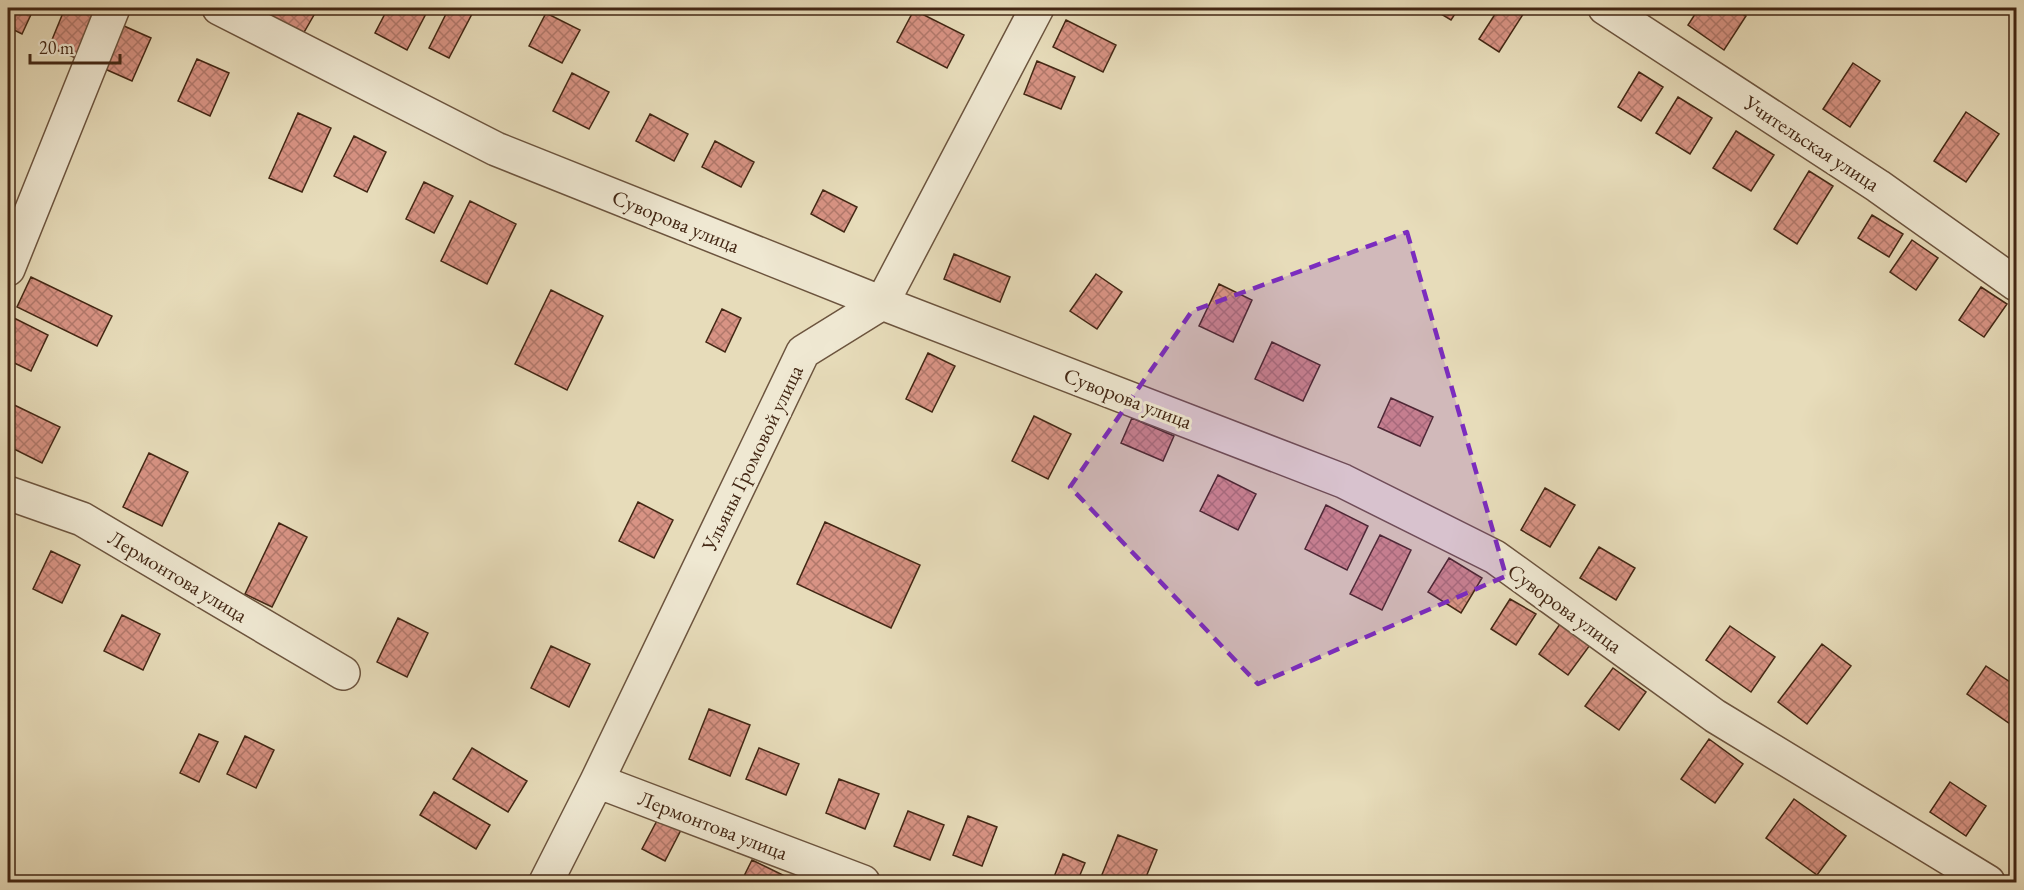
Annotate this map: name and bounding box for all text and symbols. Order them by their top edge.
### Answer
scale bar [30,27,120,65]
text: 20 m [39,36,74,59]
street label: Учительская улица [1738,88,1886,197]
street label: Суворова улица [608,183,744,259]
street label: Ульяны Громовой улица [695,360,809,557]
street label: Суворова улица [1060,361,1197,435]
street label: Лермонтова улица [103,524,253,629]
street label: Суворова улица [1502,557,1628,659]
street label: Лермонтова улица [635,784,792,866]

